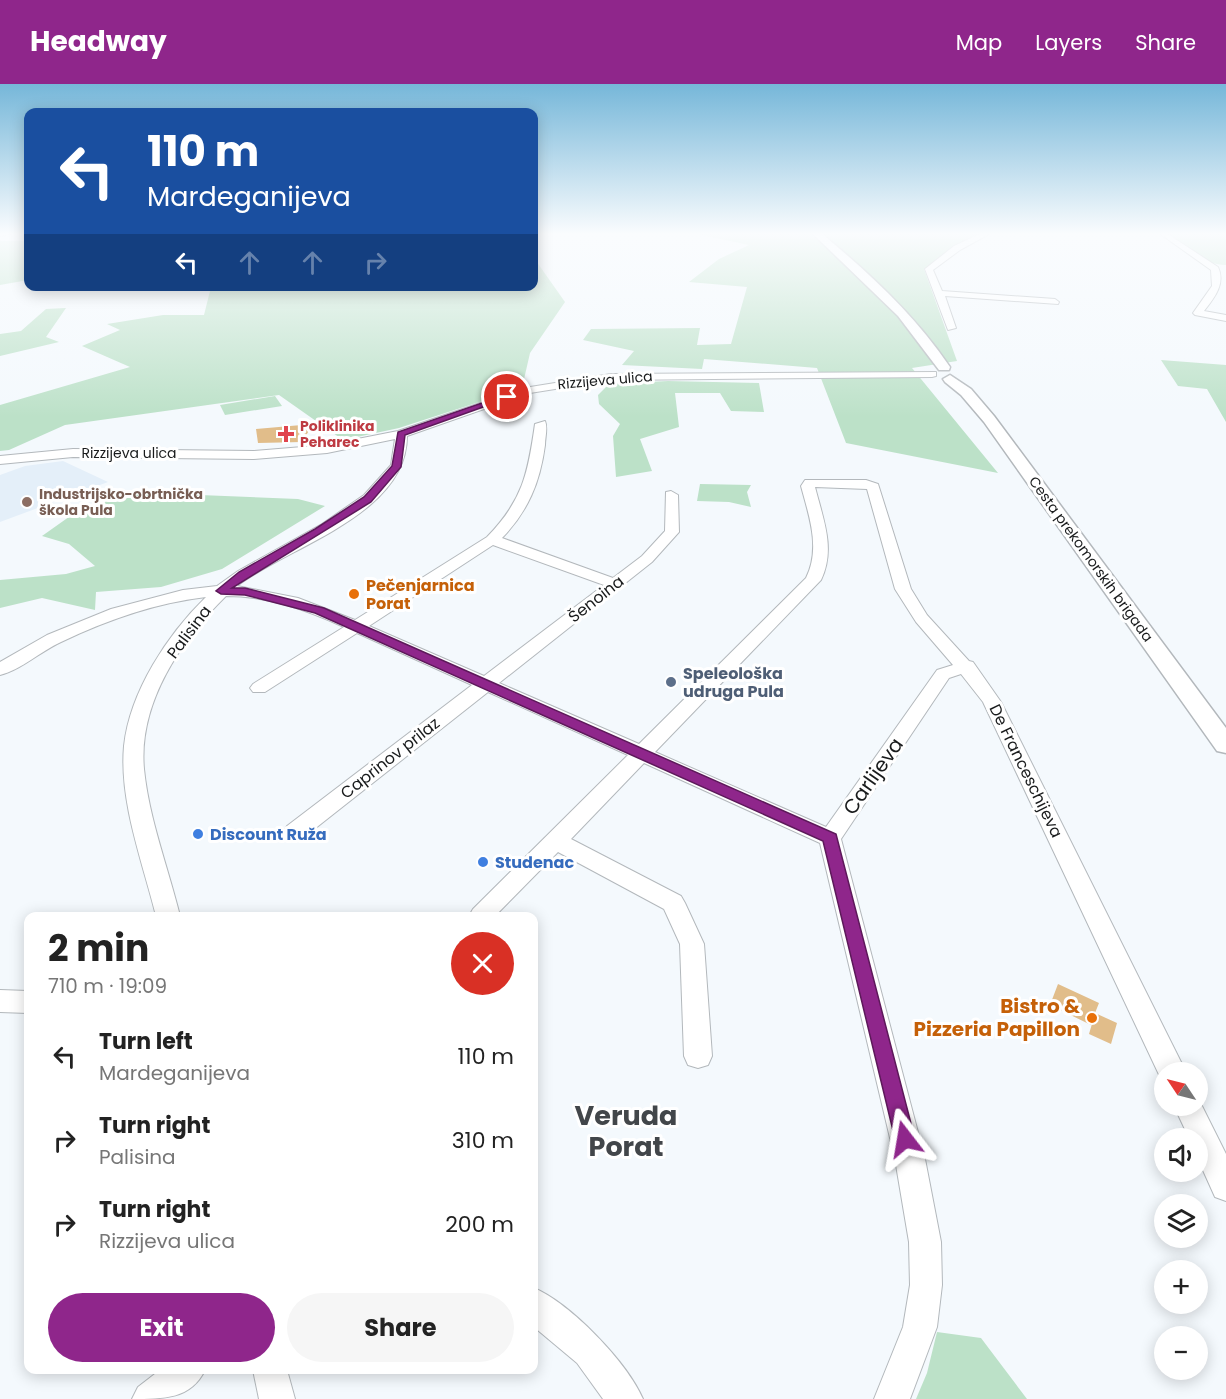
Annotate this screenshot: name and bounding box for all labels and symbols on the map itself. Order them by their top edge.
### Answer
street label: Rizzijeva ulica [557,366,653,394]
pin [481,371,532,422]
place label: Poliklinika Peharec [300,416,375,452]
marker: Poliklinika Peharec [277,425,295,443]
street label: Rizzijeva ulica [81,443,177,463]
street label: Cesta prekomorskih brigada [1024,472,1158,646]
place label: Industrijsko-obrtnička škola Pula [39,484,203,520]
marker: Industrijsko-obrtnička škola Pula [20,495,34,509]
street label: Šenoina [563,570,629,628]
place label: Pečenjarnica Porat [366,574,475,615]
marker: Pečenjarnica Porat [347,587,361,601]
street label: Palisina [161,601,217,663]
place label: Speleološka udruga Pula [683,662,784,703]
marker: Speleološka udruga Pula [664,675,678,689]
street label: De Franceschijeva [984,700,1068,842]
street label: Caprinov prilaz [335,712,445,804]
street label: Carlijeva [836,732,910,820]
place label: Discount Ruža [210,823,327,846]
marker: Discount Ruža [191,827,205,841]
place label: Studenac [495,851,574,874]
marker: Studenac [476,855,490,869]
place label: Bistro & Pizzeria Papillon [914,992,1080,1043]
marker: Bistro & Pizzeria Papillon [1085,1011,1099,1025]
north arrow [1154,1062,1208,1116]
district label: Veruda Porat [575,1097,677,1165]
position arrow [873,1107,937,1171]

